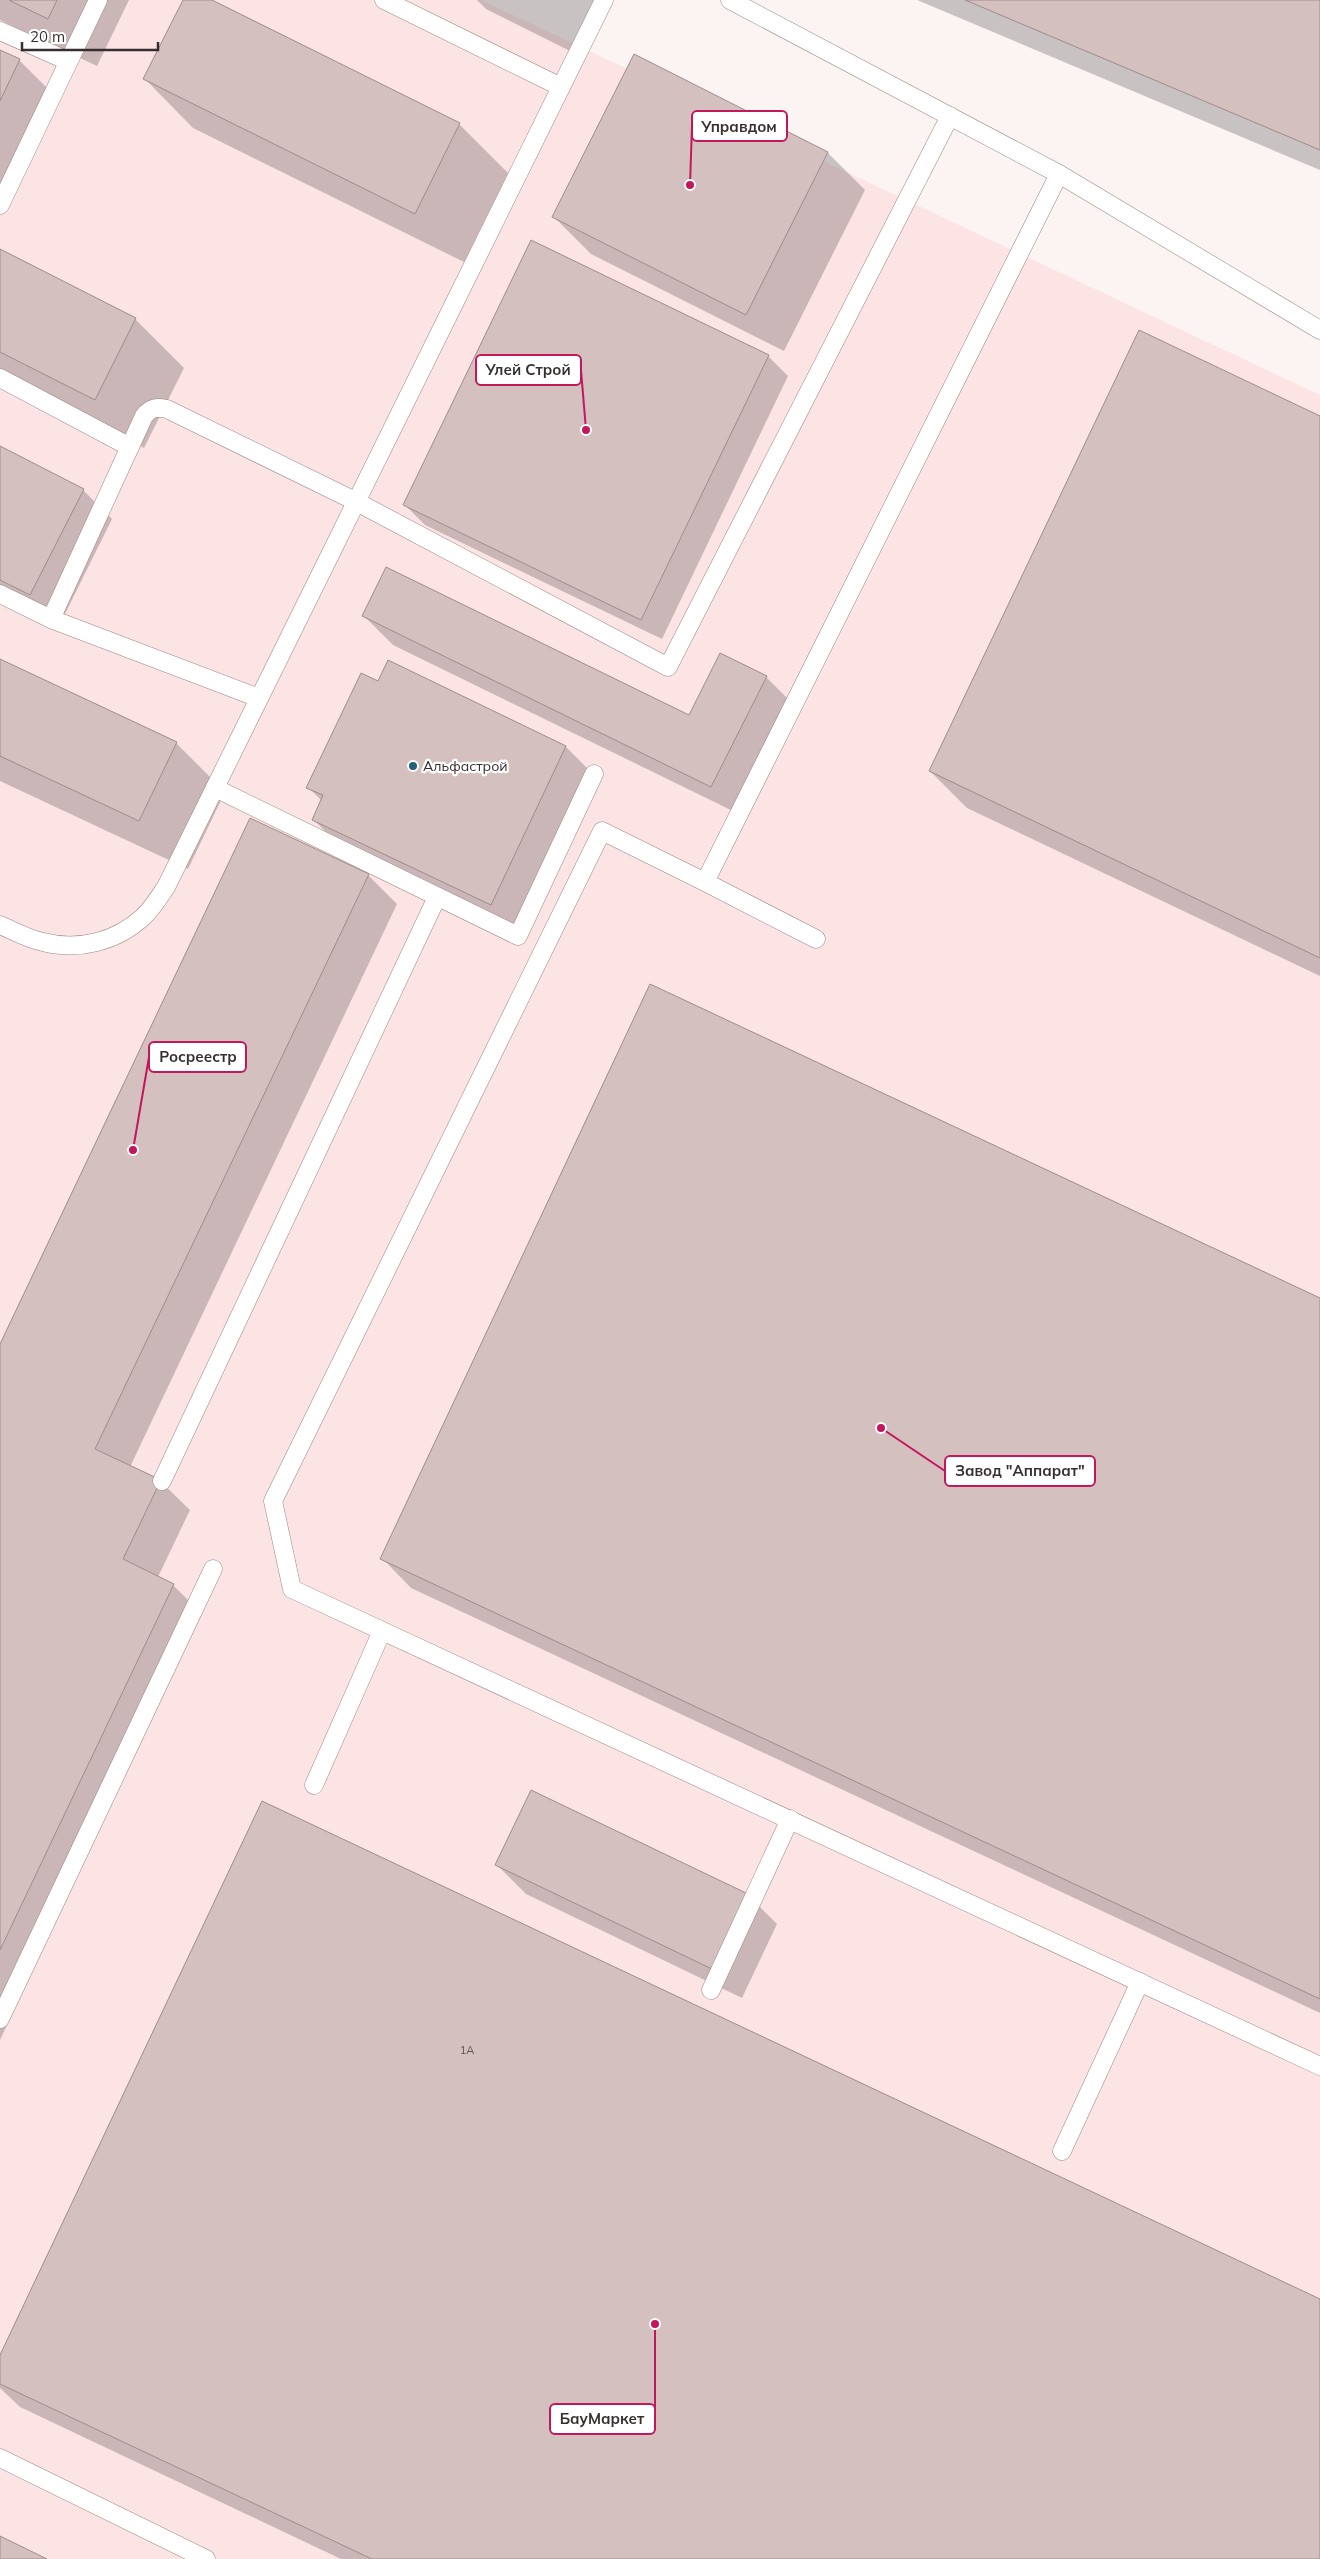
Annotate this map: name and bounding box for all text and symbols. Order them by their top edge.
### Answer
scale bar [22,20,159,52]
text: 20 m [30,27,65,46]
callout: Управдом [692,111,787,141]
text: Управдом [700,117,777,136]
callout: Улей Строй [476,355,581,385]
text: Улей Строй [484,360,571,379]
place label: Альфастрой [423,757,508,775]
marker: Альфастрой [407,760,419,772]
callout: Росреестр [149,1042,246,1072]
text: Росреестр [159,1047,237,1066]
callout: Завод "Аппарат" [945,1456,1095,1486]
text: Завод "Аппарат" [955,1461,1085,1480]
house number: 1А [460,2043,474,2057]
callout: БауМаркет [550,2404,655,2434]
text: БауМаркет [560,2409,645,2428]

